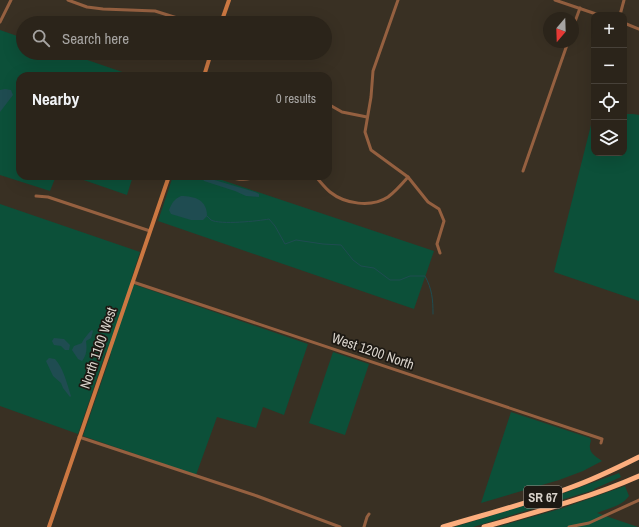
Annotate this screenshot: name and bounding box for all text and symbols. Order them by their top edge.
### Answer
north arrow [543,12,579,48]
map controls [591,12,627,156]
button: + [591,12,627,48]
search box [16,16,332,60]
icon: search [30,27,52,49]
text: Search here [62,28,129,49]
button: − [591,48,627,84]
button: locate [591,84,627,120]
text: Nearby [32,87,79,110]
text: 0 results [276,90,316,107]
button: layers [591,120,627,156]
street label: North 1100 West [76,305,120,391]
street label: West 1200 North [329,328,417,374]
road number: SR 67 [524,486,562,508]

